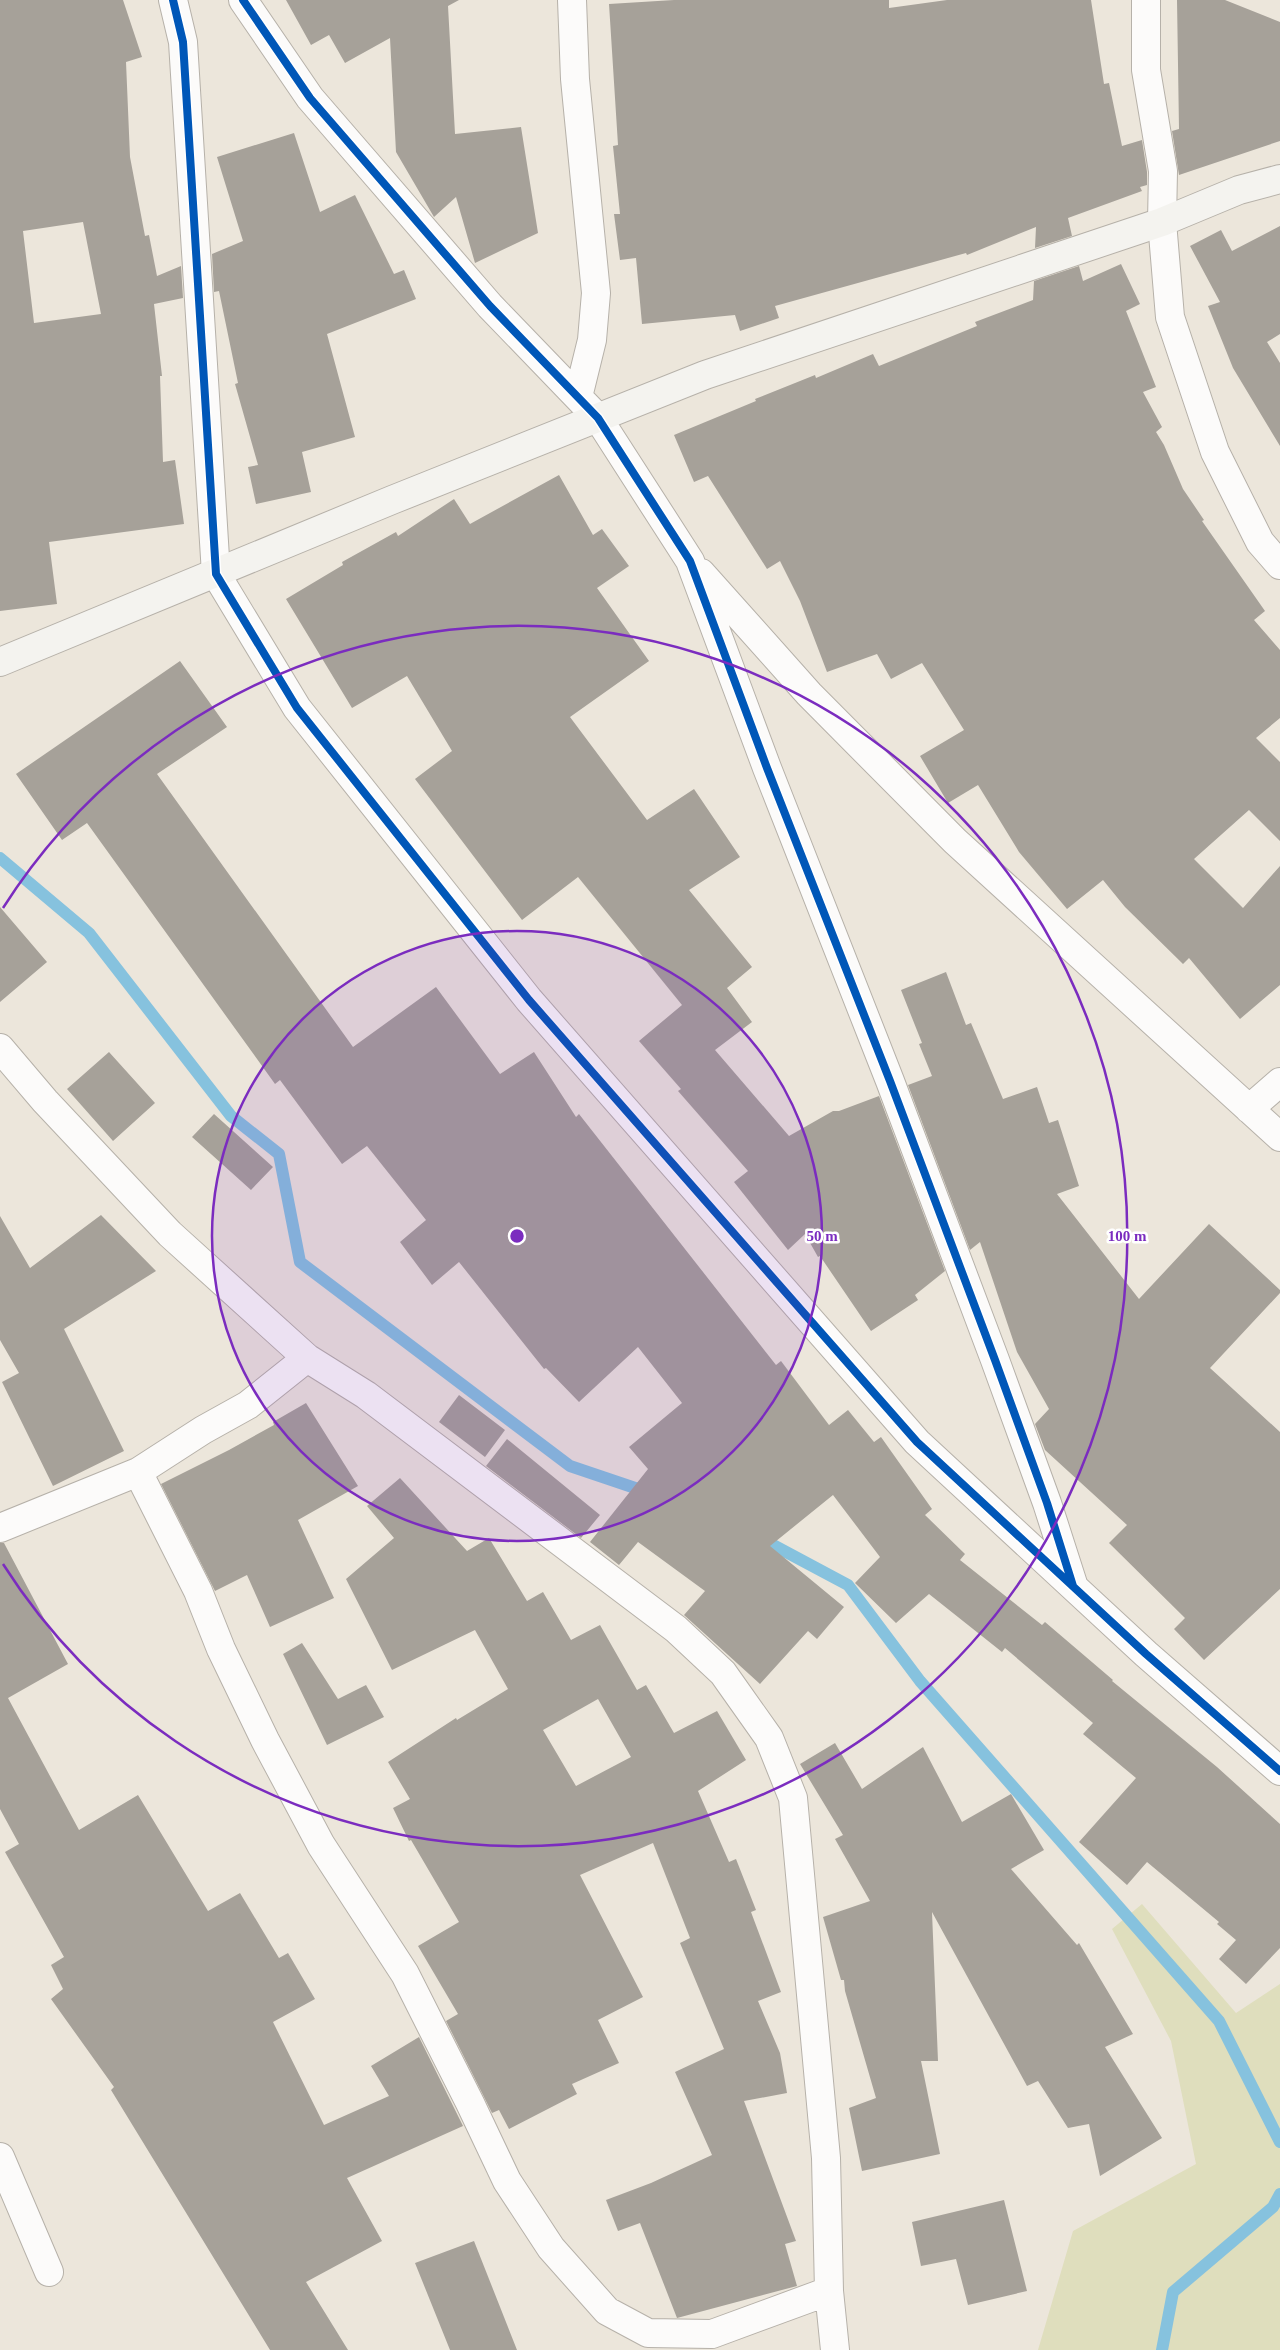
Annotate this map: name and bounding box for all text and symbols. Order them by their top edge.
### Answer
centre of rings [508,1227,526,1245]
text: 50 m [806,1228,838,1244]
text: 100 m [1108,1228,1147,1244]

